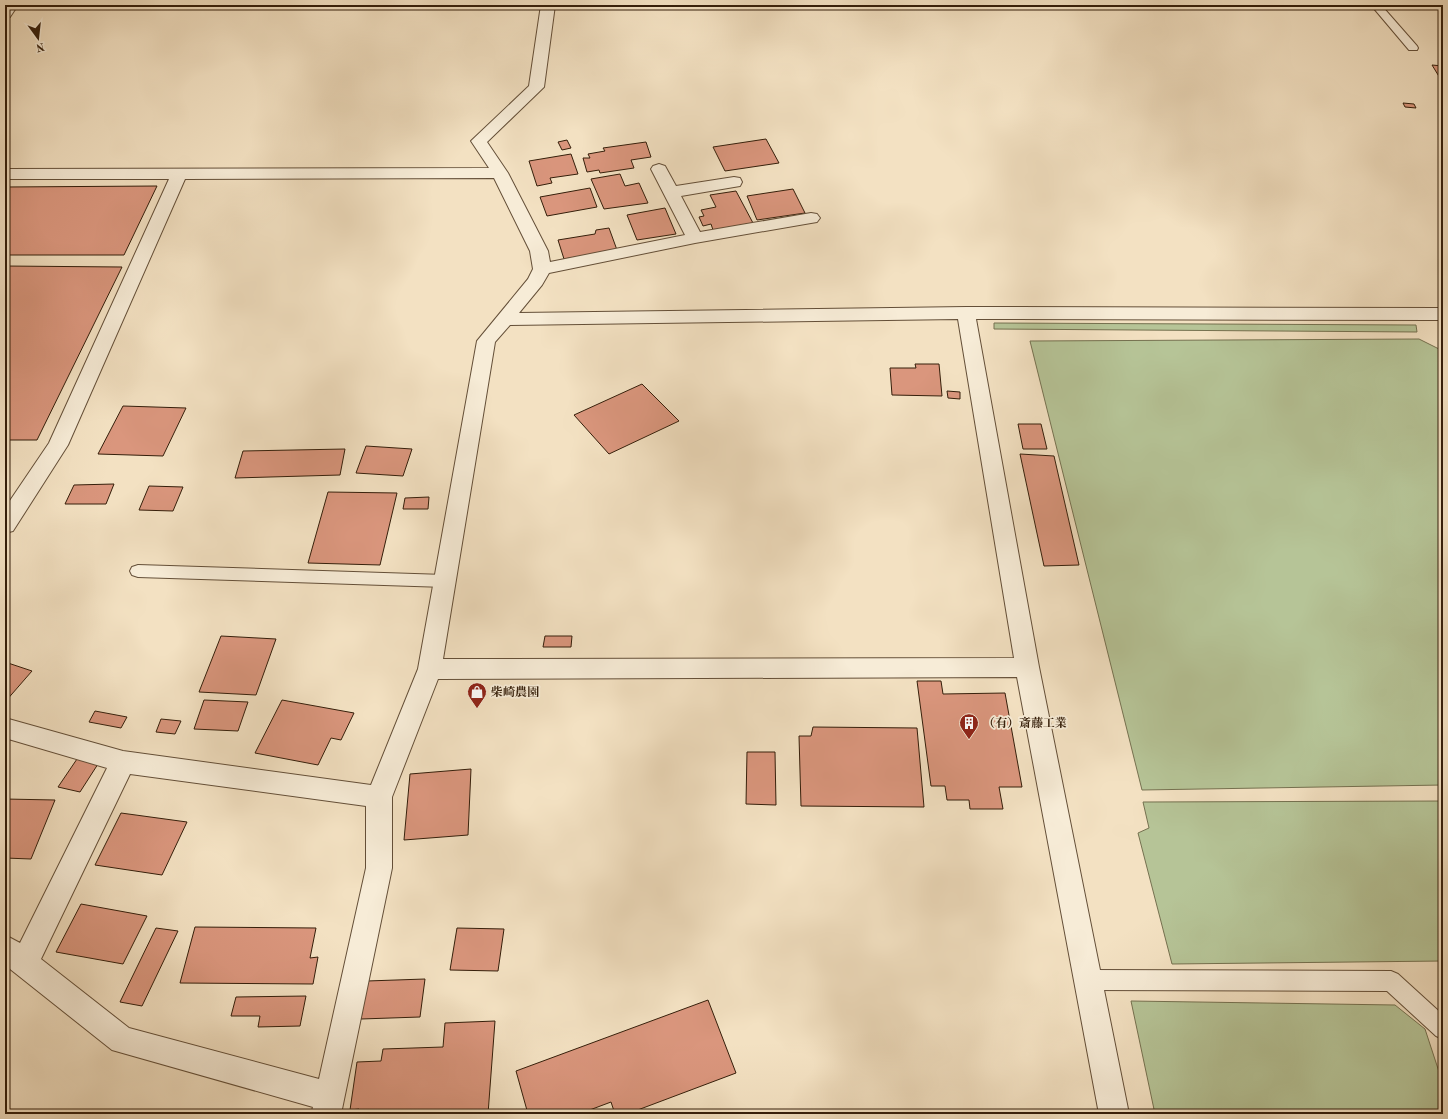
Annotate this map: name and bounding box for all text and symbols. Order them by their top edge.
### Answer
north arrow [18,18,58,58]
text: N [34,40,46,53]
shop icon: 柴崎農園 [466,681,488,709]
place label: 柴崎農園 [491,685,539,699]
building icon: （有）斎藤工業 [958,712,980,740]
place label: （有）斎藤工業 [983,716,1067,730]

